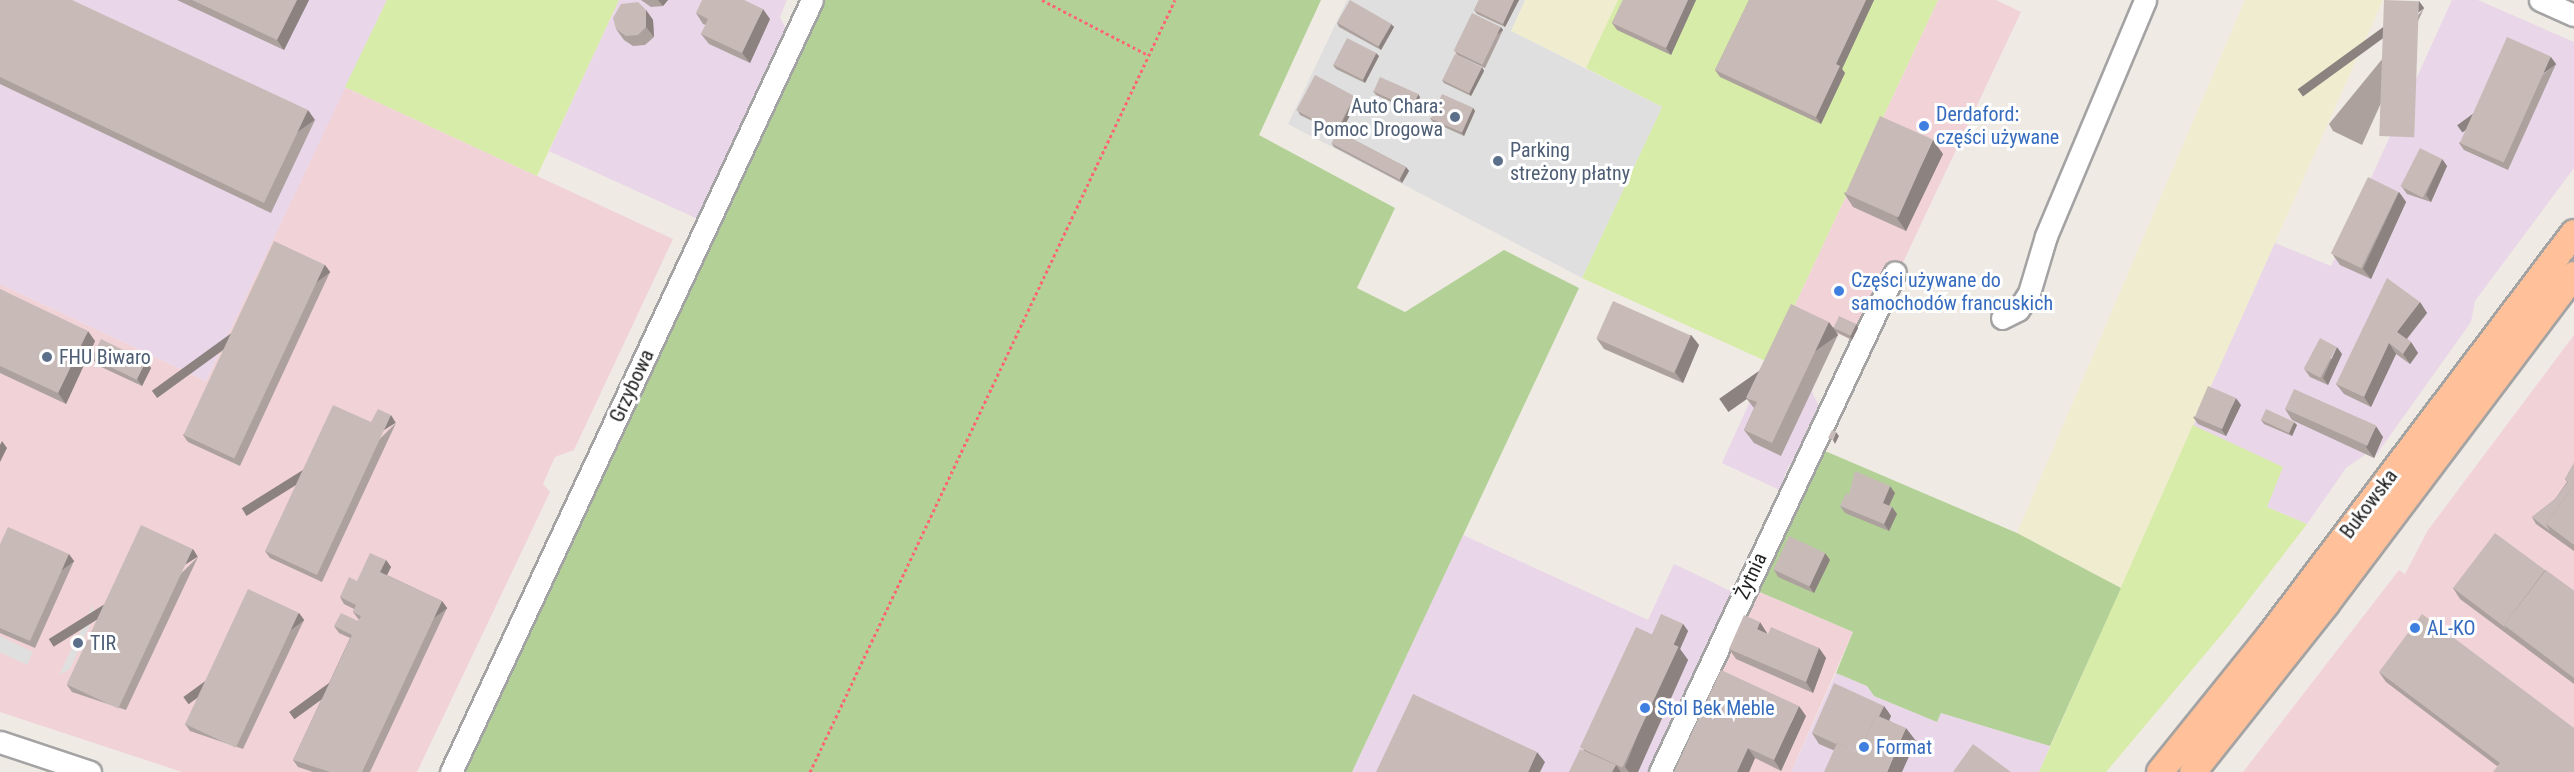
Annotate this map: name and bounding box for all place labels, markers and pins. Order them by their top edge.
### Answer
place label: Auto Chara: Pomoc Drogowa [1313,94,1443,141]
place label: Derdaford: części używane [1936,102,2059,149]
marker: Auto Chara: Pomoc Drogowa [1448,110,1462,124]
marker: Derdaford: części używane [1917,119,1931,133]
place label: Parking streżony płatny [1510,138,1630,185]
marker: Parking streżony płatny [1491,154,1505,168]
place label: Części używane do samochodów francuskich [1851,268,2053,315]
marker: Części używane do samochodów francuskich [1832,284,1846,298]
place label: FHU Biwaro [59,345,151,369]
marker: FHU Biwaro [40,350,54,364]
place label: AL-KO [2427,616,2476,640]
marker: AL-KO [2408,621,2422,635]
place label: TIR [90,631,116,655]
marker: TIR [71,636,85,650]
place label: Stol Bek Meble [1657,696,1775,720]
marker: Stol Bek Meble [1638,701,1652,715]
place label: Format [1876,735,1932,759]
marker: Format [1857,740,1871,754]

